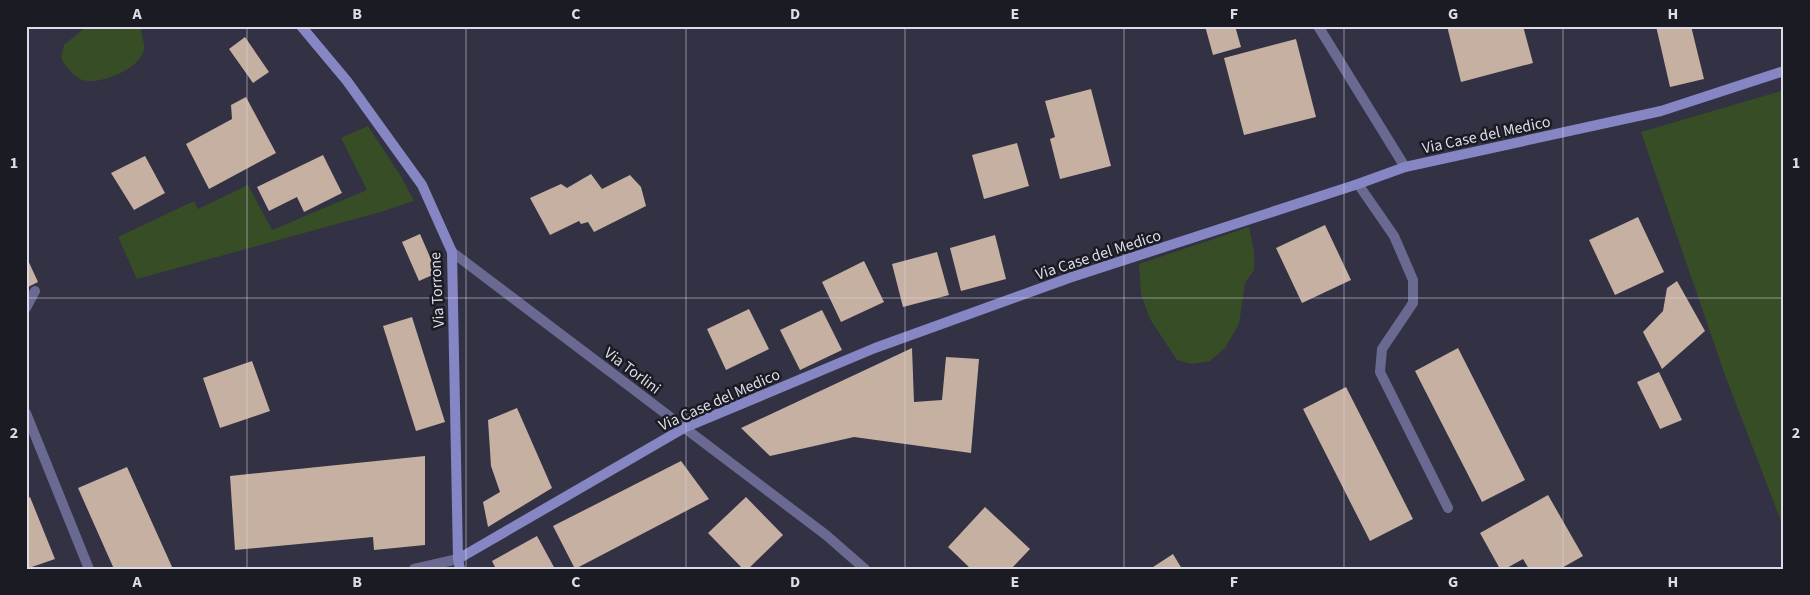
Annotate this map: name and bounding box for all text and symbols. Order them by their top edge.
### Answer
text: A [131,3,142,25]
text: B [352,3,362,25]
text: C [571,3,581,25]
text: D [790,3,800,25]
text: E [1011,3,1019,25]
text: F [1230,3,1238,25]
text: G [1448,3,1458,25]
text: H [1668,3,1678,25]
street label: Via Case del Medico [1420,111,1552,159]
text: 1 [10,152,18,174]
text: 1 [1792,152,1800,174]
street label: Via Case del Medico [1033,224,1164,286]
street label: Via Torrone [424,251,450,328]
street label: Via Torlini [599,342,665,399]
street label: Via Case del Medico [655,363,784,437]
text: 2 [10,422,18,444]
text: 2 [1792,422,1800,444]
text: A [131,571,142,593]
text: B [352,571,362,593]
text: C [571,571,581,593]
text: D [790,571,800,593]
text: E [1011,571,1019,593]
text: F [1230,571,1238,593]
text: G [1448,571,1458,593]
text: H [1668,571,1678,593]

